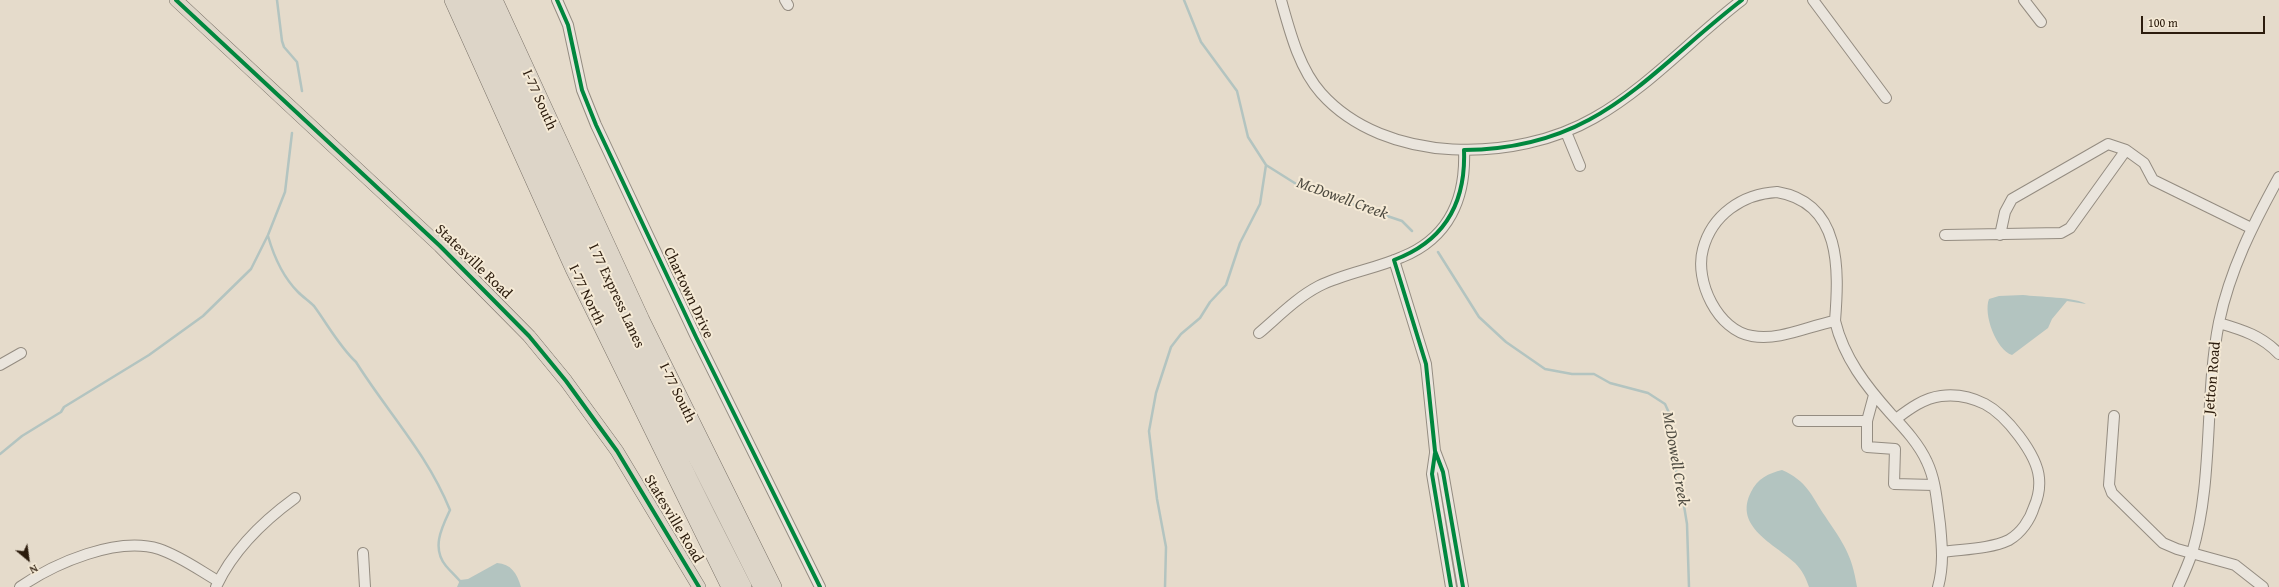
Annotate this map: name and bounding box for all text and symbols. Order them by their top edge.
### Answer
scale bar [2143,8,2267,34]
text: 100 m [2148,14,2178,31]
street label: I-77 South [518,67,560,133]
water label: McDowell Creek [1294,174,1390,224]
street label: Statesville Road [431,221,515,303]
street label: I 77 Express Lanes [584,241,648,351]
street label: Chartown Drive [659,245,717,341]
street label: I-77 North [564,262,608,328]
street label: Jetton Road [2201,341,2225,415]
street label: I-77 South [655,360,699,426]
water label: McDowell Creek [1657,410,1693,508]
street label: Statesville Road [640,472,706,566]
north arrow [8,539,48,579]
text: N [27,561,41,578]

